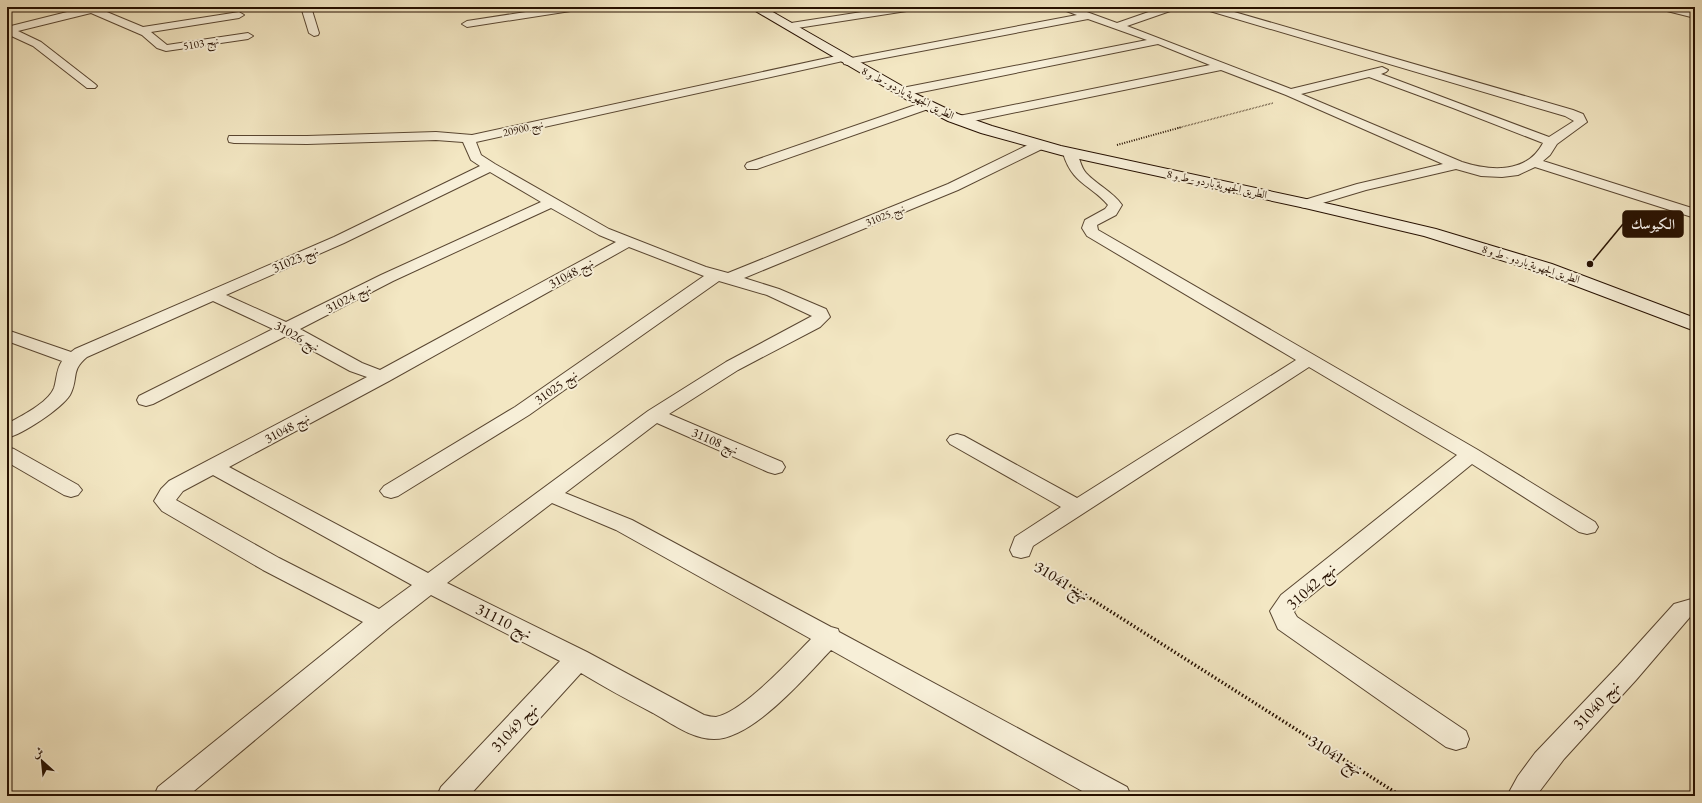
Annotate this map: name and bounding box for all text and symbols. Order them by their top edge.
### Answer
street label: نهج 5103 [182,33,221,57]
street label: الطريق الجهوية باردو - ط و 8 [859,64,957,123]
street label: نهج 20900 [501,117,546,143]
street label: الطريق الجهوية باردو - ط و 8 [1165,167,1268,202]
street label: نهج 31025 [863,201,908,233]
callout: الكيوسك [1623,211,1683,237]
text: الكيوسك [1631,215,1675,233]
street label: نهج 31023 [269,242,322,279]
street label: الطريق الجهوية باردو - ط و 8 [1480,242,1582,287]
street label: نهج 31048 [545,254,598,295]
street label: نهج 31024 [322,279,375,319]
street label: نهج 31026 [270,317,323,358]
street label: نهج 31025 [531,366,583,410]
street label: نهج 31048 [261,409,314,450]
street label: نهج 31108 [688,424,741,461]
street label: نهج 31041 [1029,556,1093,609]
street label: نهج 31042 [1282,558,1343,617]
street label: نهج 31110 [471,598,536,648]
street label: نهج 31040 [1568,676,1627,737]
street label: نهج 31049 [486,698,545,759]
street label: نهج 31041 [1303,730,1367,783]
north arrow [22,741,62,781]
text: ش [29,743,46,761]

